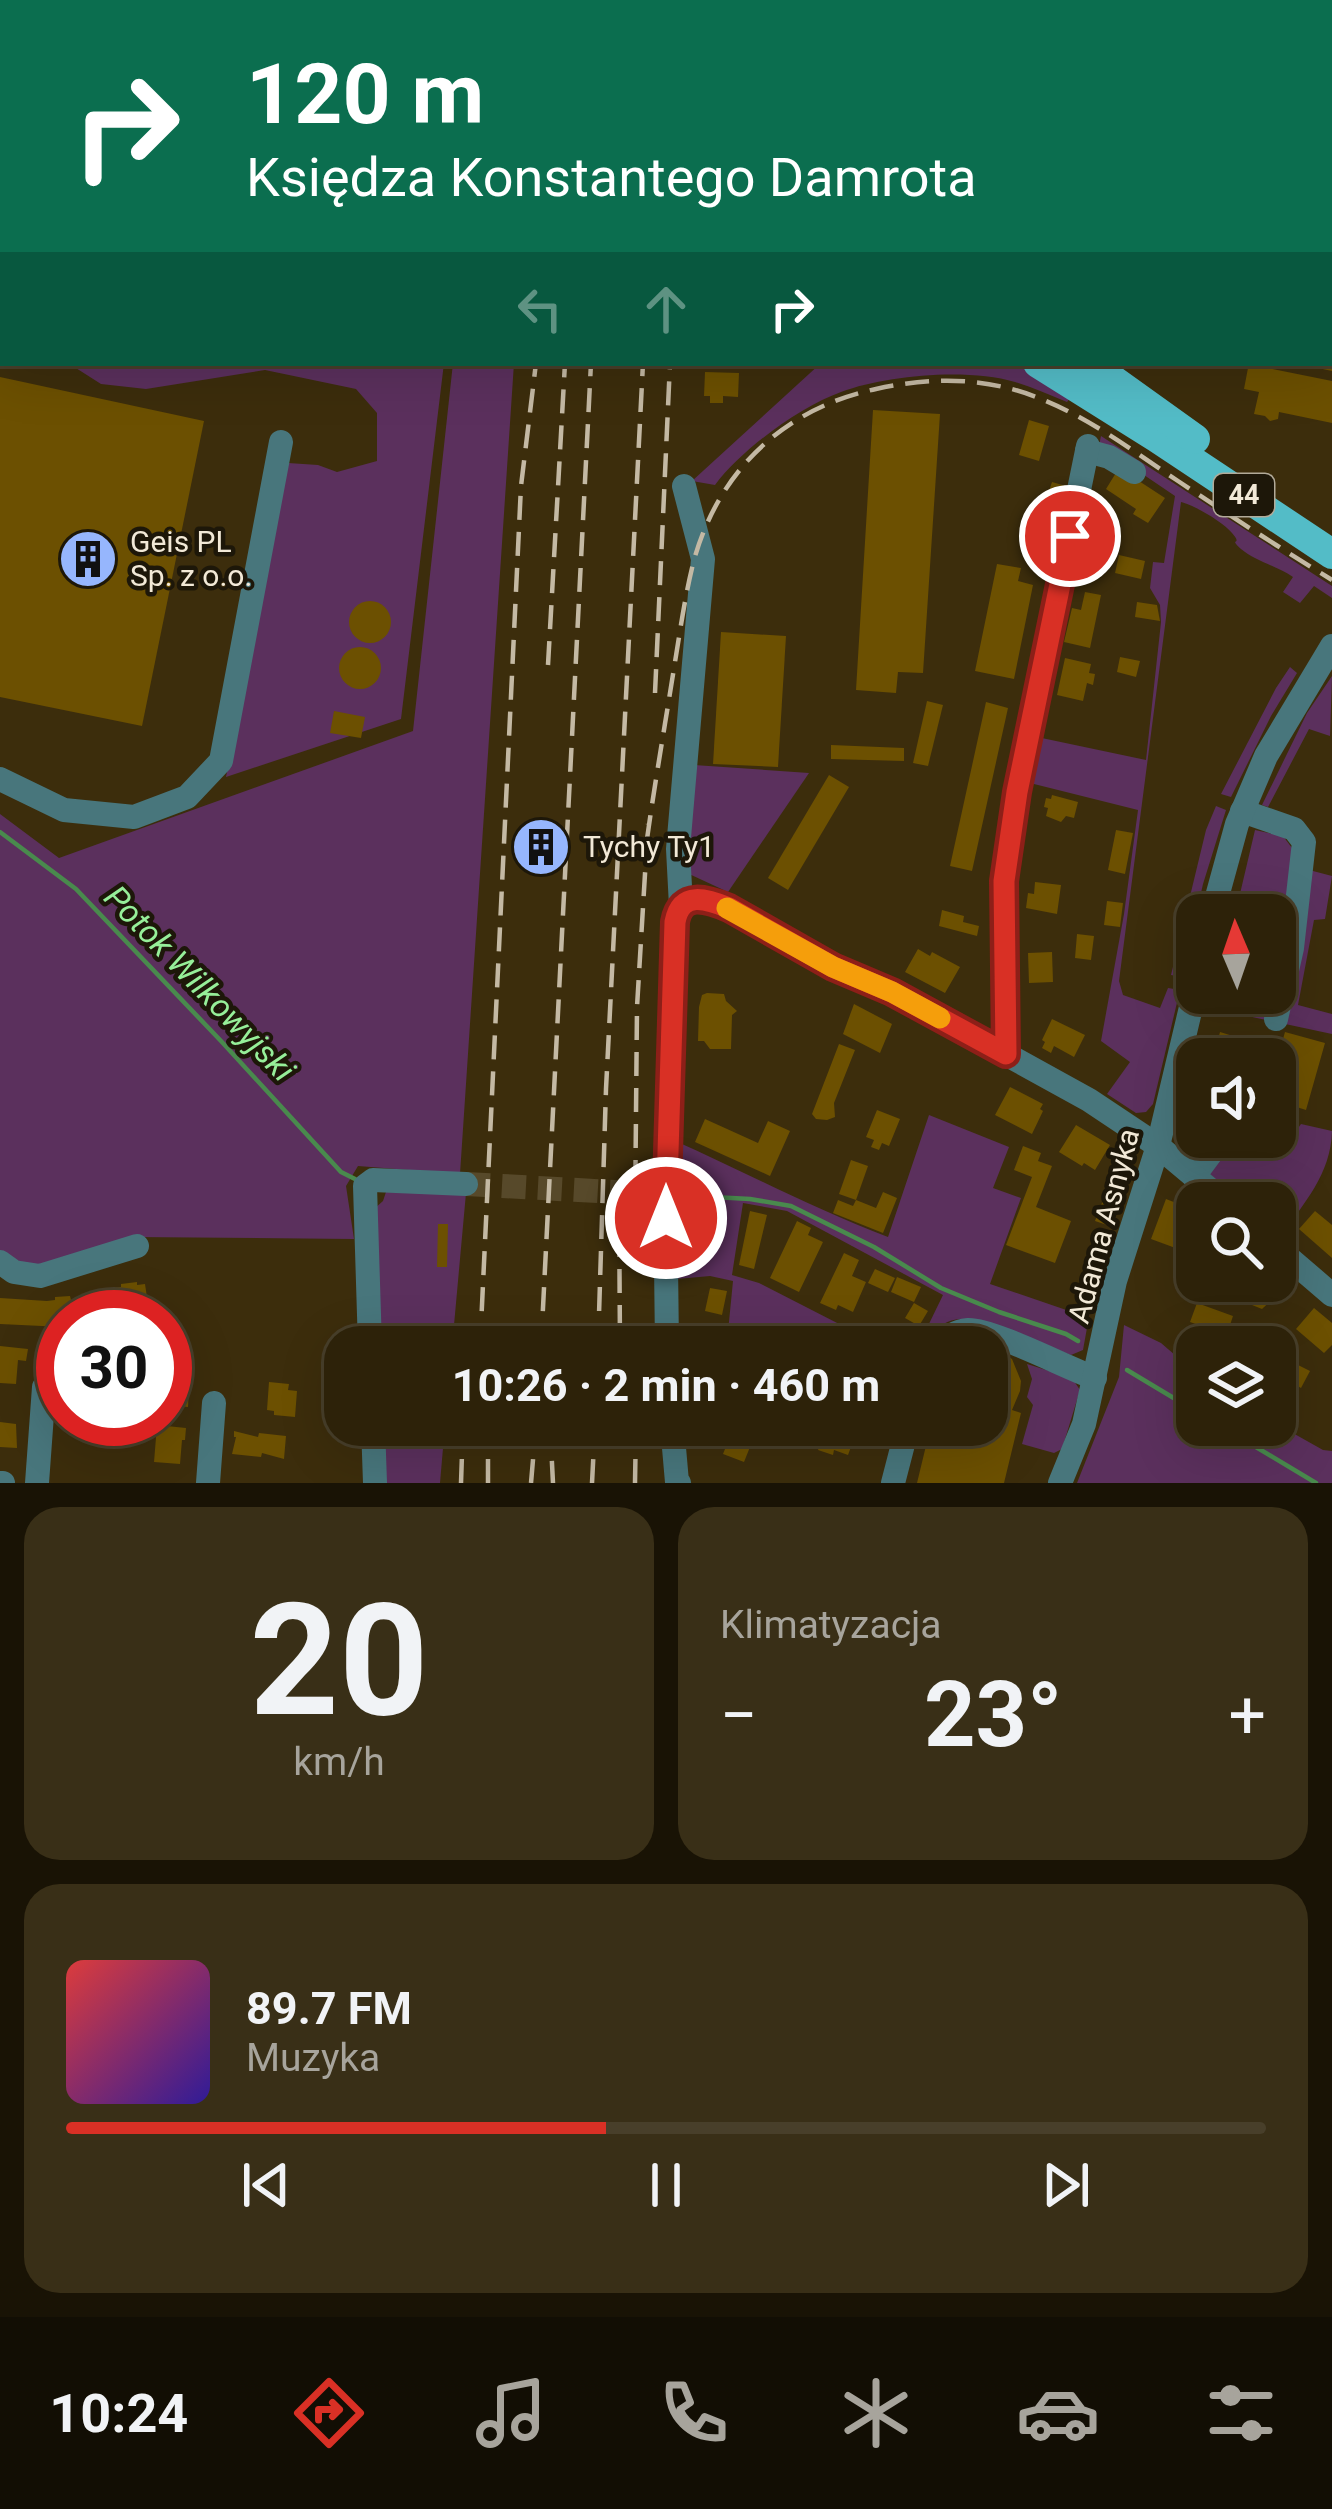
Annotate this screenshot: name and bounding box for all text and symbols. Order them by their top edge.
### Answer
text: 120 m [246,45,484,144]
icon: right [48,48,204,204]
text: Księdza Konstantego Damrota [246,146,977,209]
icon: left [507,276,573,342]
icon: ahead [633,276,699,342]
icon: right [759,276,825,342]
road number: 44 [1214,474,1274,516]
pin [1019,485,1121,587]
icon: arrive [1037,503,1103,569]
place label: Geis PL Sp. z o.o. [130,524,252,593]
building icon: Geis PL Sp. z o.o. [57,528,119,590]
building icon: Tychy Ty1 [510,816,572,878]
place label: Tychy Ty1 [583,829,715,864]
water label: Potok Wilkowyjski [96,877,303,1089]
north arrow [1176,894,1296,1014]
map controls [1176,894,1296,1446]
button: sound [1176,1038,1296,1158]
street label: Adama Asnyka [1061,1125,1146,1327]
position arrow [603,1155,729,1281]
button: search [1176,1182,1296,1302]
speed limit sign: 30 [36,1290,192,1446]
button: layers [1176,1326,1296,1446]
text: 10:26 · 2 min · 460 m [452,1359,880,1412]
text: 20 [249,1569,429,1752]
text: Klimatyzacja [720,1602,942,1648]
text: 23° [924,1663,1062,1768]
text: − [720,1677,758,1754]
text: + [1229,1677,1266,1754]
text: km/h [293,1739,385,1785]
text: 89.7 FM [246,1982,412,2035]
text: Muzyka [246,2035,380,2081]
icon: previous [233,2152,299,2218]
icon: pause [633,2152,699,2218]
icon: next [1033,2152,1099,2218]
icon: directions [287,2371,371,2455]
icon: music [469,2371,553,2455]
icon: phone [652,2371,736,2455]
icon: climate [834,2371,918,2455]
icon: car [1016,2371,1100,2455]
icon: filters [1199,2371,1283,2455]
text: 10:24 [49,2382,188,2445]

